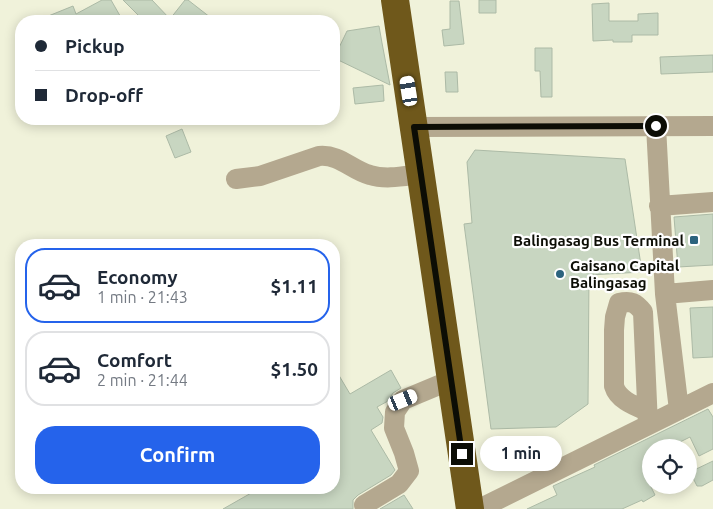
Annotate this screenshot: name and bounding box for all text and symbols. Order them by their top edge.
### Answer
text: Pickup [65,35,125,57]
car [399,75,418,107]
text: Drop-off [65,84,143,106]
route start [645,115,667,137]
place label: Balingasag Bus Terminal [513,232,684,249]
marker: Balingasag Bus Terminal [688,234,700,246]
place label: Gaisano Capital Balingasag [570,257,680,291]
icon: car [37,263,82,308]
text: Economy [97,266,178,288]
marker: Gaisano Capital Balingasag [554,268,566,280]
text: $1.11 [270,275,318,297]
text: 1 min · 21:43 [97,288,188,306]
icon: car [37,346,82,391]
text: Comfort [97,349,172,371]
text: $1.50 [270,358,318,380]
text: 2 min · 21:44 [97,371,188,389]
car [386,387,419,413]
button: Confirm [35,426,320,484]
callout: 1 min [480,436,562,472]
map controls [642,439,697,494]
button: locate [642,439,697,494]
route end [451,443,473,465]
text: 1 min [501,444,541,462]

